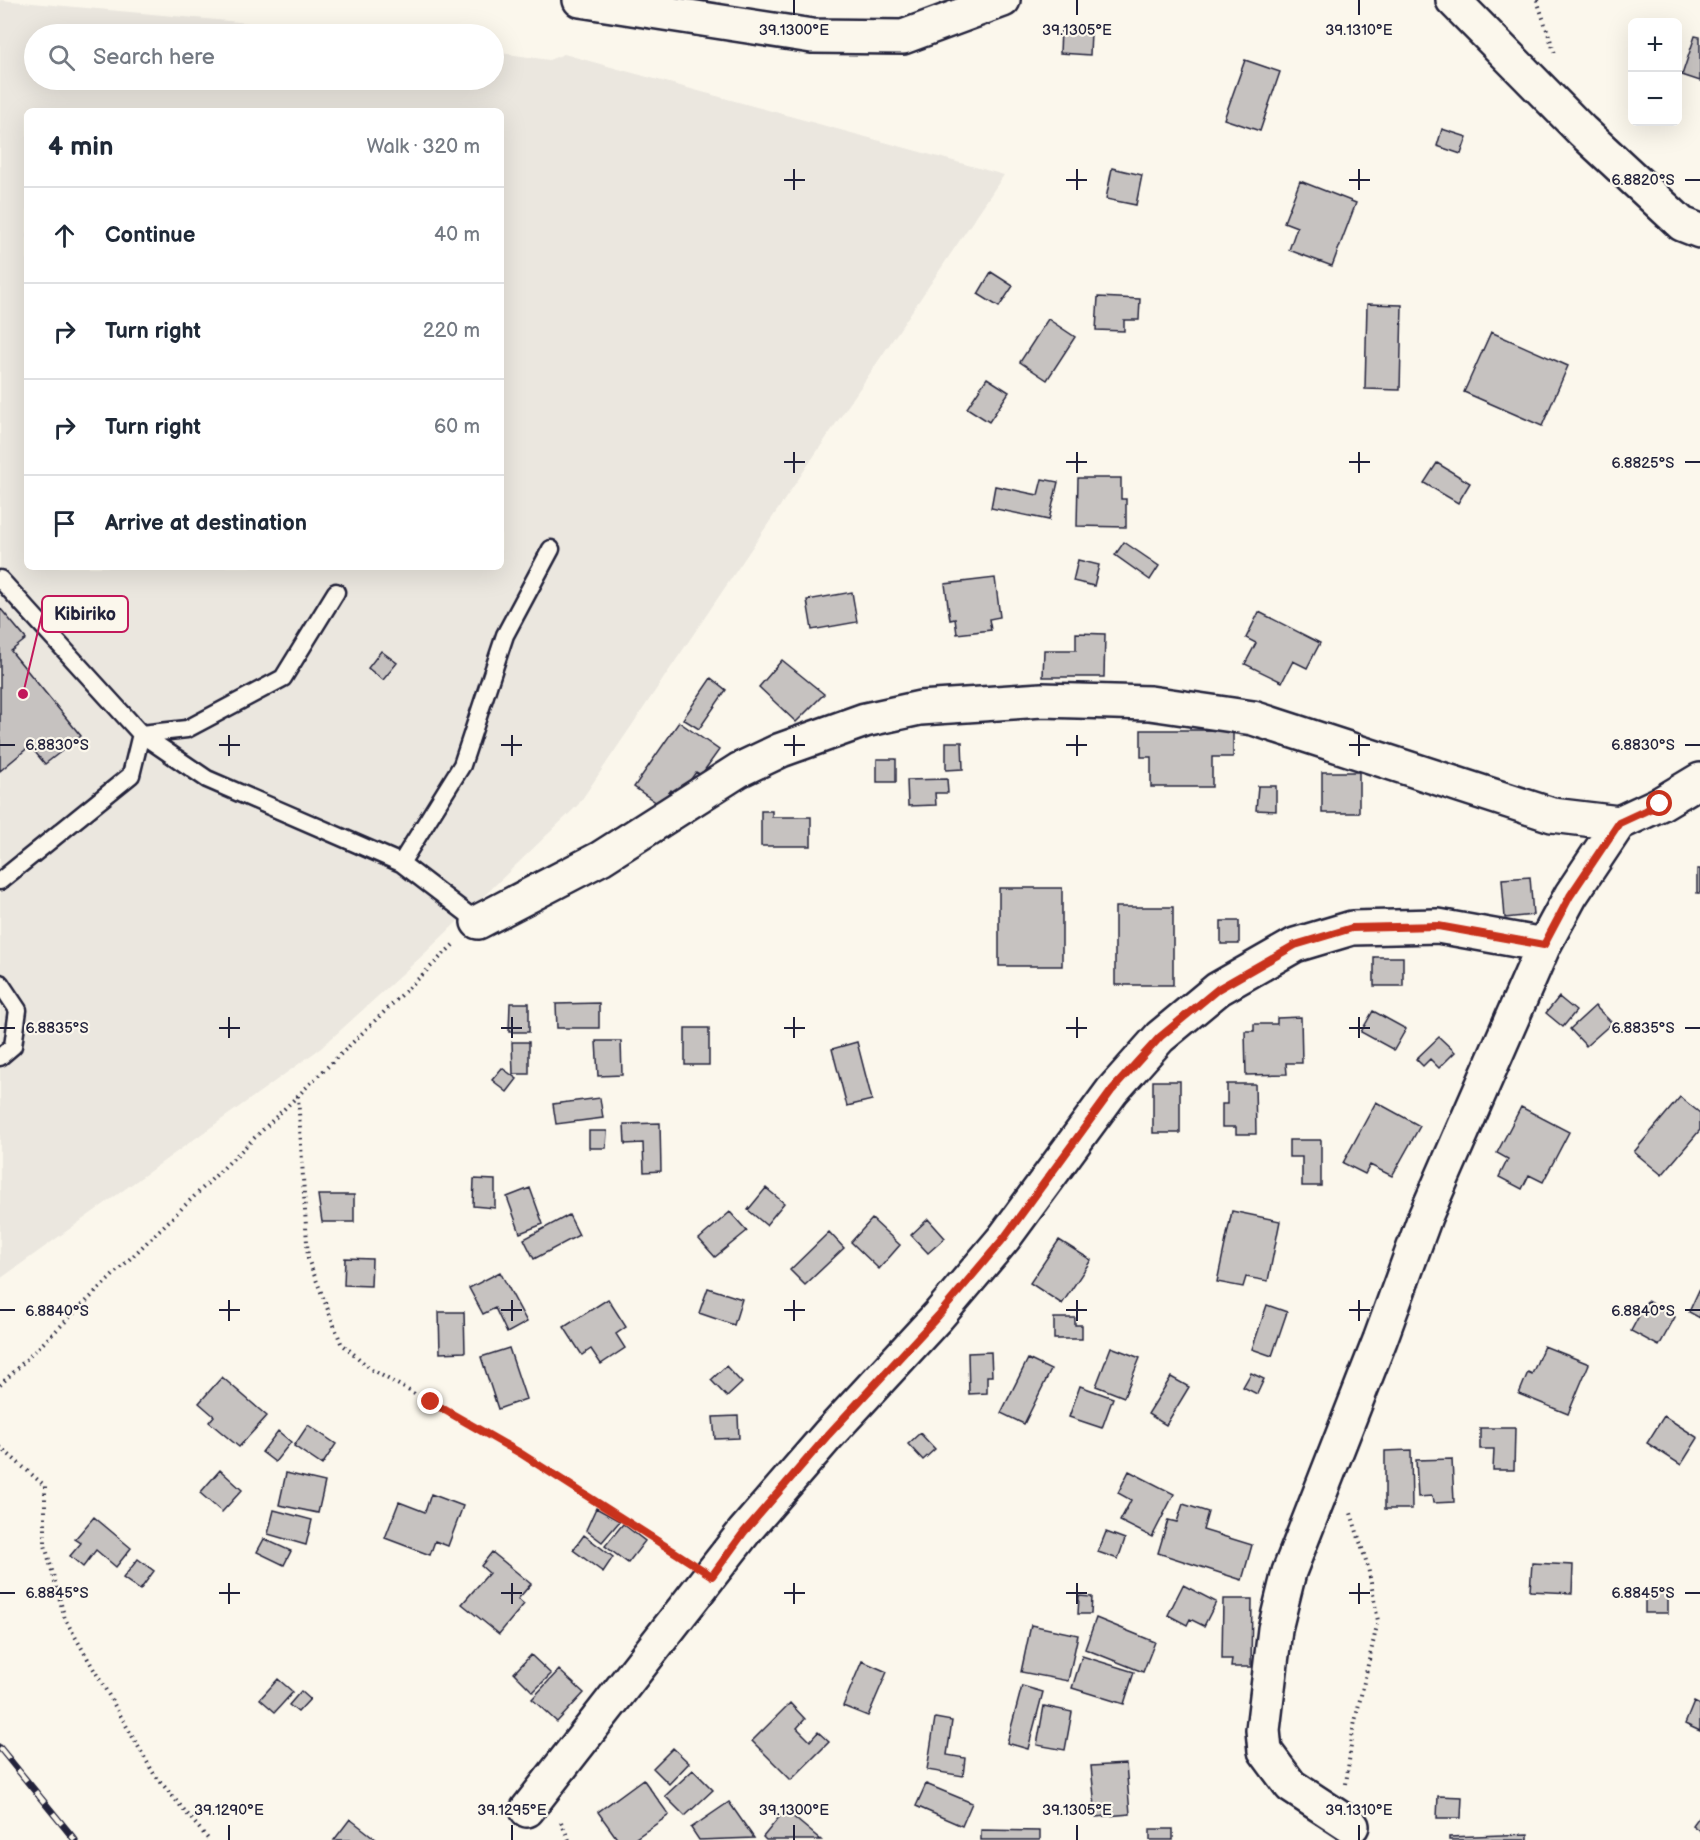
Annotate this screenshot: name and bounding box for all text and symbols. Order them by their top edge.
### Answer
map controls [1628,18,1682,126]
button: + [1628,18,1682,72]
text: 39.1300°E [759,21,829,40]
text: 39.1305°E [1042,21,1112,40]
text: 39.1310°E [1325,21,1393,40]
search box [24,24,504,90]
icon: search [45,41,78,74]
text: Search here [93,44,215,71]
button: − [1628,72,1682,126]
text: 4 min [48,132,113,163]
text: Walk · 320 m [366,135,480,159]
text: 6.8820°S [1611,171,1675,190]
icon: ahead [48,219,81,252]
text: Continue [105,222,195,249]
text: 40 m [434,223,480,247]
icon: right [48,315,81,348]
text: Turn right [105,318,201,345]
text: 220 m [423,319,480,343]
icon: right [48,411,81,444]
text: Turn right [105,414,201,441]
text: 60 m [434,415,480,439]
text: 6.8825°S [1612,454,1674,473]
icon: arrive [48,507,81,540]
text: Arrive at destination [105,510,307,537]
callout: Kibiriko [42,596,128,632]
text: Kibiriko [54,604,116,625]
text: 6.8830°S [25,736,89,755]
text: 6.8830°S [1611,736,1675,755]
route start [1646,790,1672,816]
text: 6.8835°S [25,1019,89,1038]
text: 6.8835°S [1611,1019,1675,1038]
text: 6.8840°S [25,1302,89,1321]
text: 6.8840°S [1611,1302,1675,1321]
route end [417,1388,443,1414]
text: 6.8845°S [25,1584,89,1603]
text: 6.8845°S [1611,1584,1675,1603]
text: 39.1290°E [194,1801,264,1820]
text: 39.1295°E [477,1801,547,1820]
text: 39.1300°E [759,1801,829,1820]
text: 39.1305°E [1042,1801,1112,1820]
text: 39.1310°E [1325,1801,1393,1820]

